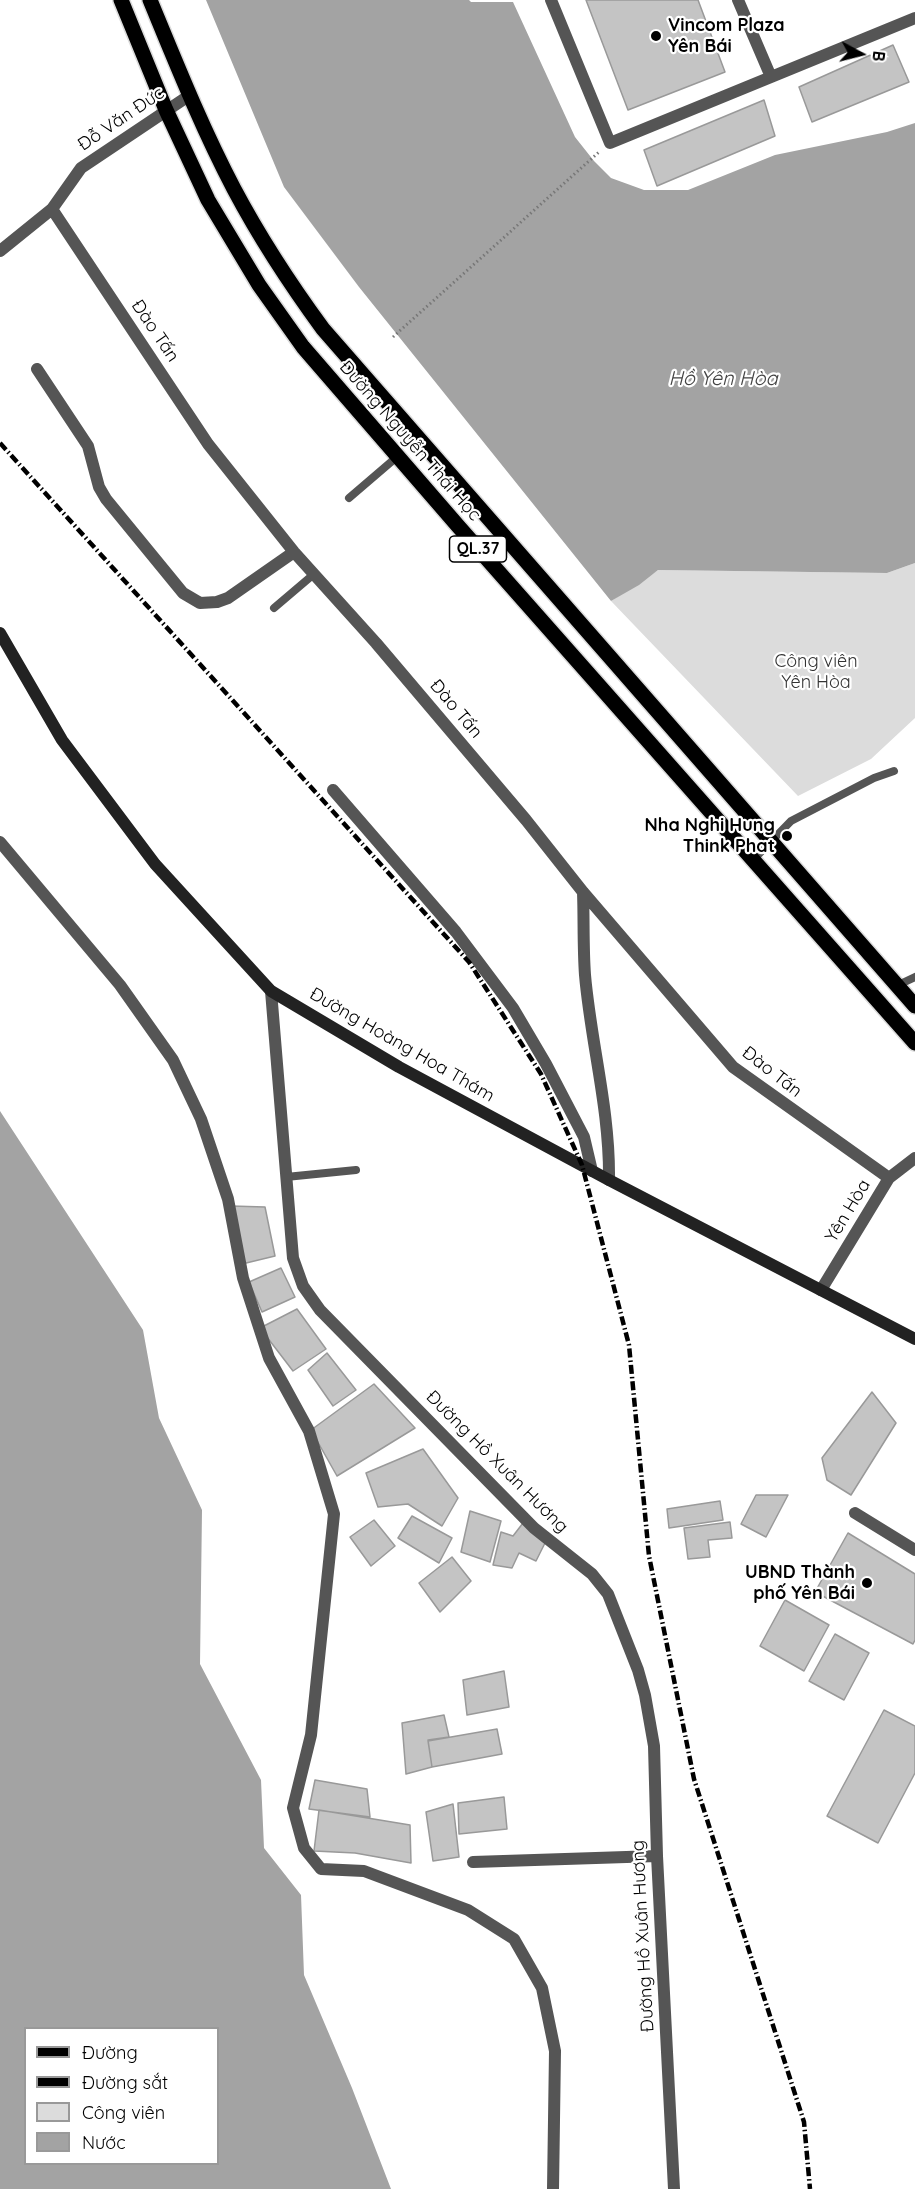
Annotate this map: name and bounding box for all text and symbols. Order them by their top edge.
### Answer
place label: Vincom Plaza Yên Bái [668,15,784,57]
north arrow [831,24,891,84]
marker: Vincom Plaza Yên Bái [649,29,663,43]
text: B [868,50,889,63]
street label: Đỗ Văn Đức [74,82,168,156]
street label: Đào Tấn [126,296,184,366]
street label: Đường Nguyễn Thái Học [335,357,485,525]
water label: Hồ Yên Hòa [668,367,778,391]
road number: QL.37 [450,536,506,562]
park label: Công viên Yên Hòa [774,651,858,694]
street label: Đào Tấn [425,675,487,743]
place label: Nha Nghi Hung Think Phat [645,815,775,858]
marker: Nha Nghi Hung Think Phat [780,829,794,843]
street label: Đường Hoàng Hoa Thám [306,983,498,1107]
street label: Đào Tấn [738,1042,806,1102]
street label: Yên Hòa [821,1176,875,1246]
street label: Đường Hồ Xuân Hương [421,1386,573,1538]
place label: UBND Thành phố Yên Bái [745,1562,855,1604]
marker: UBND Thành phố Yên Bái [860,1576,874,1590]
street label: Đường Hồ Xuân Hương [627,1839,659,2033]
legend [24,2027,219,2165]
text: Đường [82,2041,138,2064]
text: Đường sắt [82,2071,168,2094]
text: Công viên [82,2101,165,2124]
text: Nước [82,2131,126,2154]

